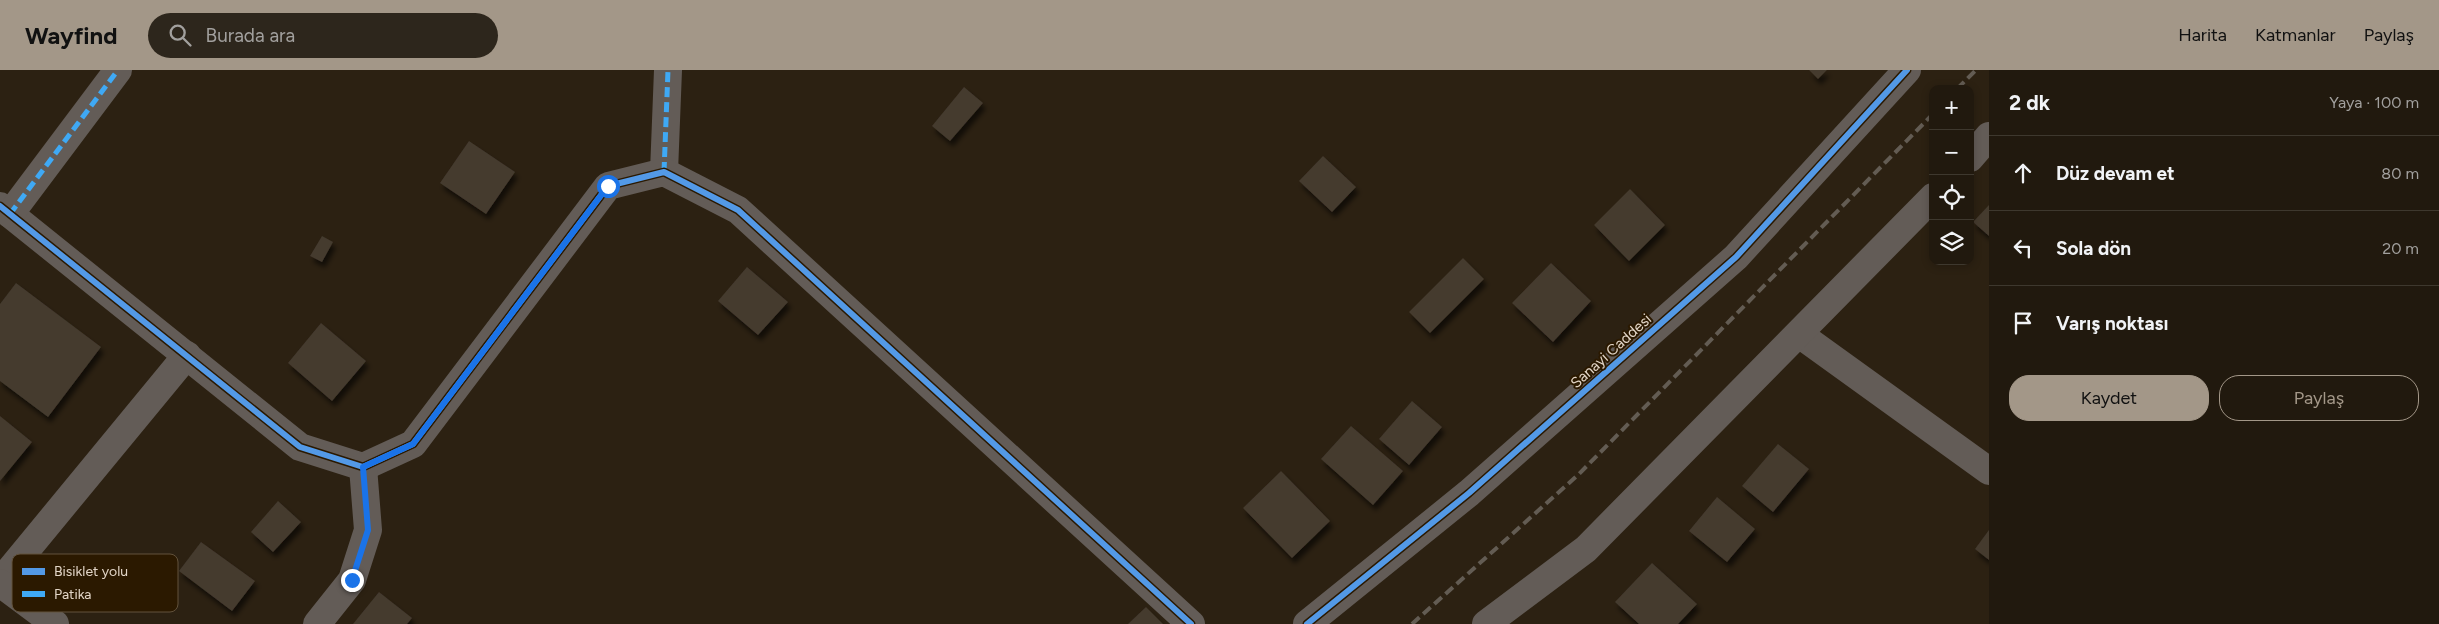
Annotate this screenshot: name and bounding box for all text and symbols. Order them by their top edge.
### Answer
search box [148,13,498,58]
text: Wayfind [25,21,118,50]
icon: search [166,21,194,49]
text: Burada ara [206,24,295,47]
text: Harita [2178,24,2227,46]
text: Katmanlar [2255,24,2336,46]
text: Paylaş [2364,24,2414,46]
map controls [1929,85,1974,265]
button: + [1929,85,1974,130]
text: 2 dk [2009,90,2050,115]
text: Yaya · 100 m [2329,93,2419,112]
button: − [1929,130,1974,175]
icon: ahead [2009,159,2037,187]
text: Düz devam et [2056,162,2175,185]
text: 80 m [2381,164,2419,183]
route start [597,175,620,198]
button: locate [1929,175,1974,220]
button: layers [1929,220,1974,265]
icon: left [2009,234,2037,262]
text: Sola dön [2056,237,2131,260]
text: 20 m [2382,239,2419,258]
icon: arrive [2009,309,2037,337]
street label: Sanayi Caddesi [1567,310,1655,392]
text: Varış noktası [2056,312,2168,335]
button: Kaydet [2009,375,2209,421]
button: Paylaş [2219,375,2419,421]
legend [12,554,178,612]
text: Bisiklet yolu [54,563,128,580]
route end [341,569,364,592]
text: Patika [54,586,91,603]

